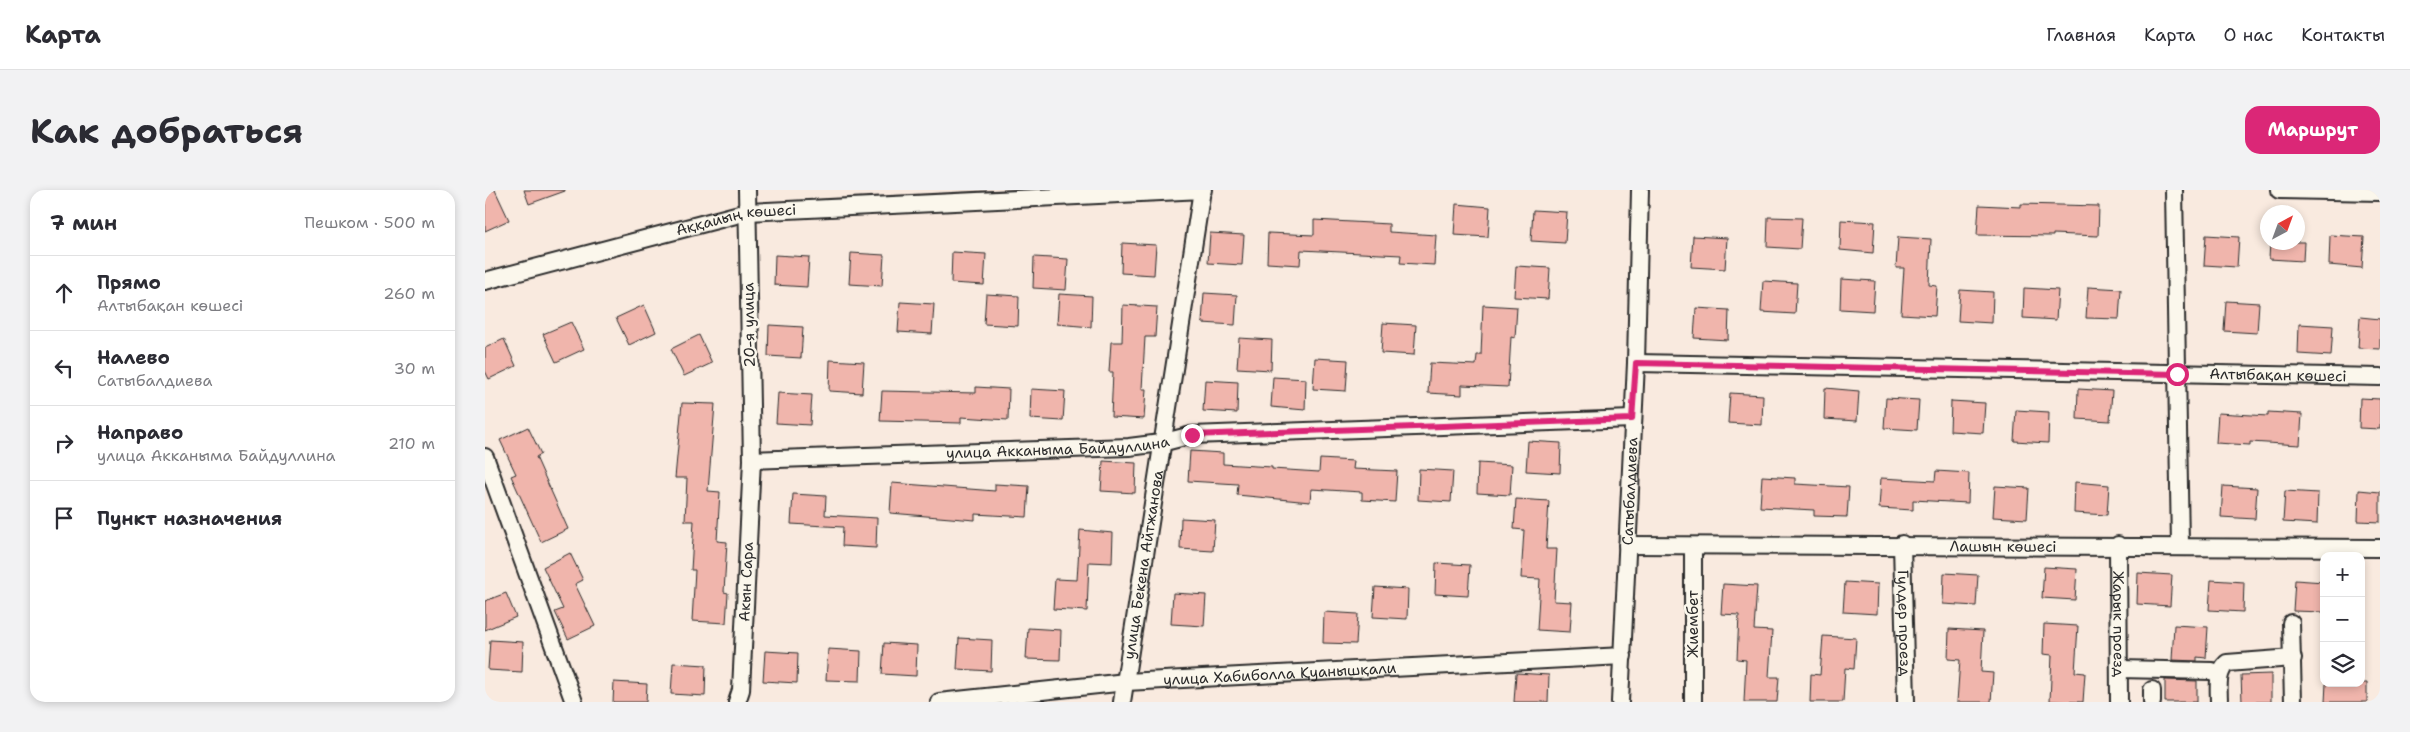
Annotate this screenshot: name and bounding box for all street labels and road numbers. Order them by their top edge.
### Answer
street label: Аққайың көшесі [674,200,797,240]
street label: 20-я улица [738,282,760,368]
street label: Алтыбақан көшесі [2209,364,2347,386]
street label: улица Акканыма Байдуллина [946,431,1172,463]
street label: Сатыбалдиева [1617,436,1643,546]
street label: улица Бекена Айтжанова [1119,468,1168,661]
street label: Лашын көшесі [1949,536,2057,557]
street label: Акын Сара [734,541,758,622]
street label: Гулдер проезд [1893,570,1915,677]
street label: Жарык проезд [2108,571,2129,678]
street label: Жиембет [1683,590,1703,658]
street label: улица Хабиболла Қуанышқали [1163,658,1397,690]

